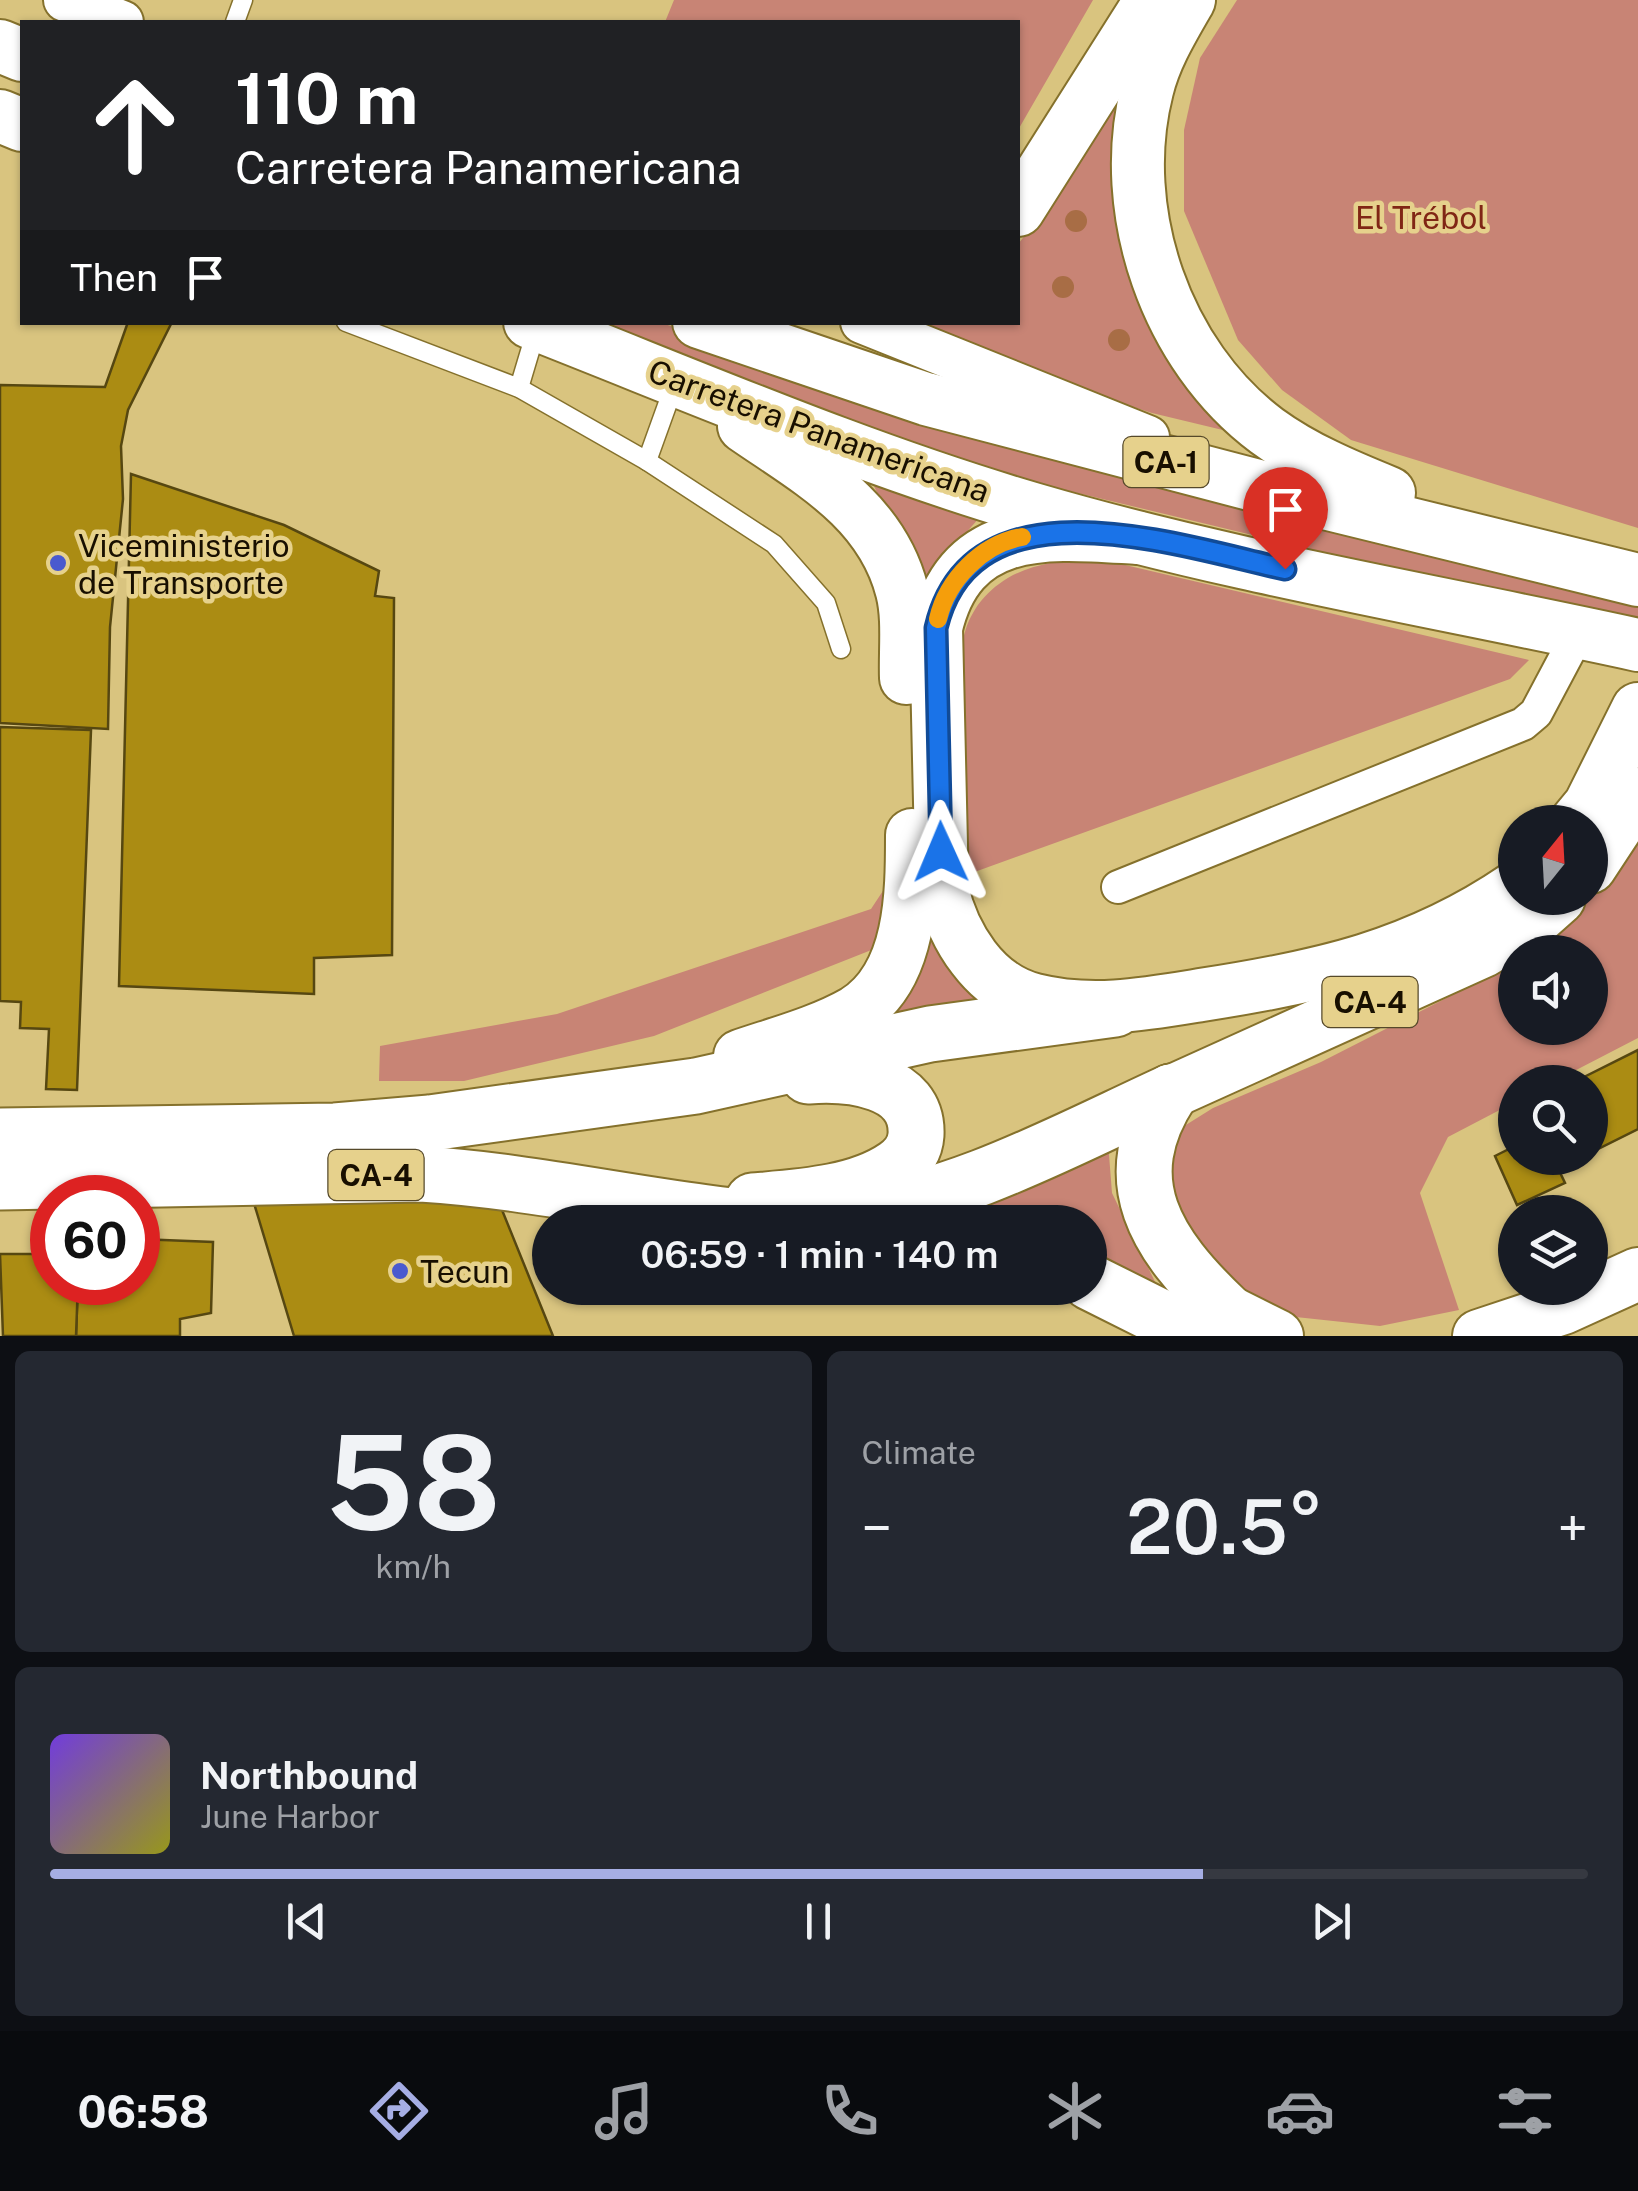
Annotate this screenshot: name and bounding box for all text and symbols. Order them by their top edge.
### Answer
text: 110 m [235,57,419,140]
icon: ahead [70,60,200,190]
text: Carretera Panamericana [235,141,742,194]
park label: El Trébol [1355,199,1487,236]
icon: arrive [178,250,233,305]
text: Then [70,255,158,300]
street label: Carretera Panamericana [643,352,995,510]
road number: CA-1 [1124,437,1208,487]
pin [1243,467,1328,570]
icon: arrive [1258,482,1313,537]
place label: Viceministerio de Transporte [78,527,290,601]
marker: Viceministerio de Transporte [47,552,69,574]
position arrow [889,800,993,904]
north arrow [1498,805,1608,915]
map controls [1498,805,1608,1305]
button: sound [1498,935,1608,1045]
road number: CA-4 [1322,977,1418,1027]
button: search [1498,1065,1608,1175]
road number: CA-4 [328,1150,424,1200]
speed limit sign: 60 [30,1175,160,1305]
button: layers [1498,1195,1608,1305]
text: 06:59 · 1 min · 140 m [640,1232,999,1277]
place label: Tecun [420,1253,510,1290]
marker: Tecun [389,1260,411,1282]
text: 58 [326,1407,501,1559]
text: Climate [862,1434,976,1471]
text: 20.5° [1126,1483,1323,1571]
text: − [862,1496,892,1560]
text: + [1558,1496,1588,1560]
text: km/h [376,1548,451,1585]
text: Northbound [200,1753,418,1798]
text: June Harbor [200,1798,380,1835]
icon: previous [279,1894,334,1949]
icon: pause [791,1894,846,1949]
icon: next [1304,1894,1359,1949]
icon: directions [364,2076,434,2146]
icon: music [589,2076,659,2146]
icon: phone [815,2076,885,2146]
icon: climate [1040,2076,1110,2146]
icon: car [1265,2076,1335,2146]
icon: filters [1490,2076,1560,2146]
text: 06:58 [78,2085,209,2138]

